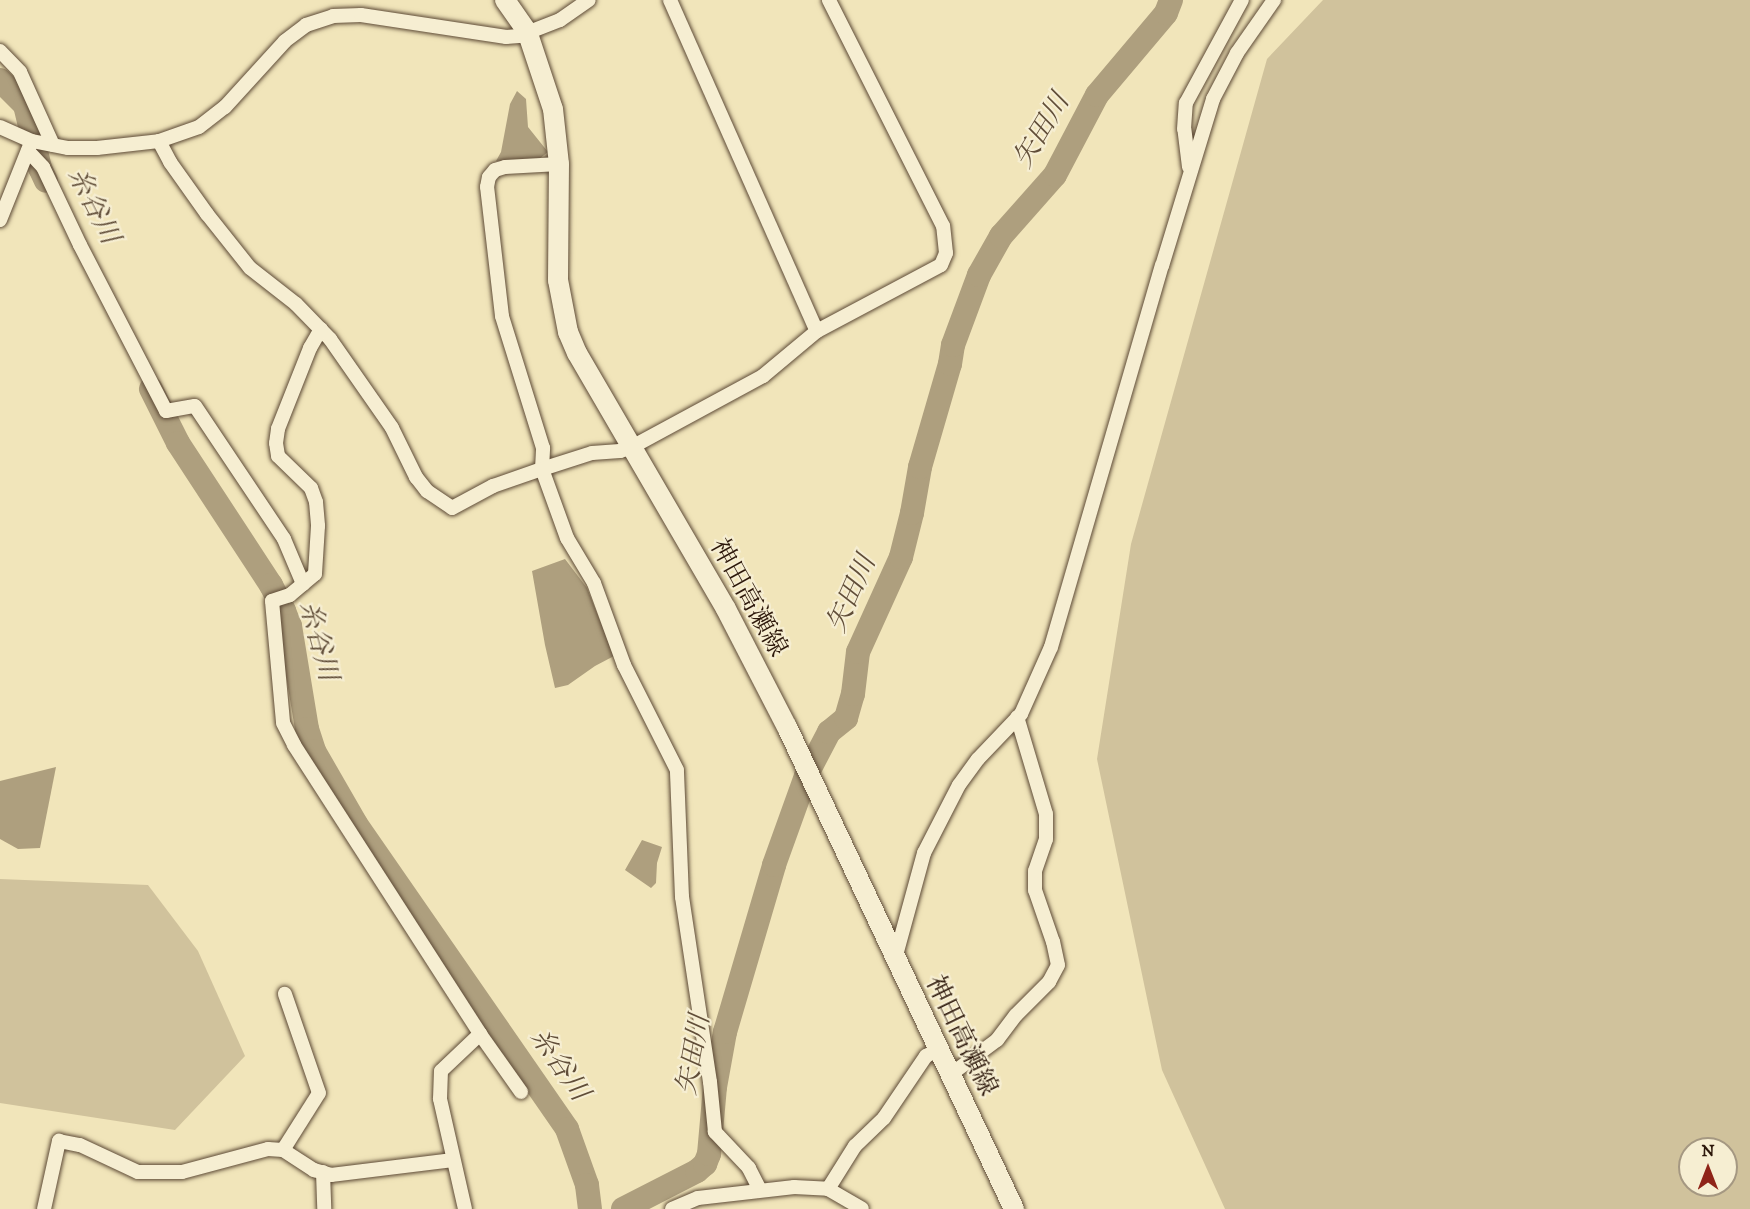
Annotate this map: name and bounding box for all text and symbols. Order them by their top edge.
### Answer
water label: 矢田川 [1007,88,1077,174]
water label: 糸谷川 [60,163,126,249]
street label: 神田高瀬線 [703,534,793,662]
water label: 矢田川 [821,550,883,638]
water label: 糸谷川 [292,598,344,684]
street label: 神田高瀬線 [918,971,1004,1101]
water label: 矢田川 [671,1012,717,1098]
water label: 糸谷川 [522,1023,596,1107]
north arrow [1678,1137,1738,1197]
text: N [1701,1141,1715,1161]

